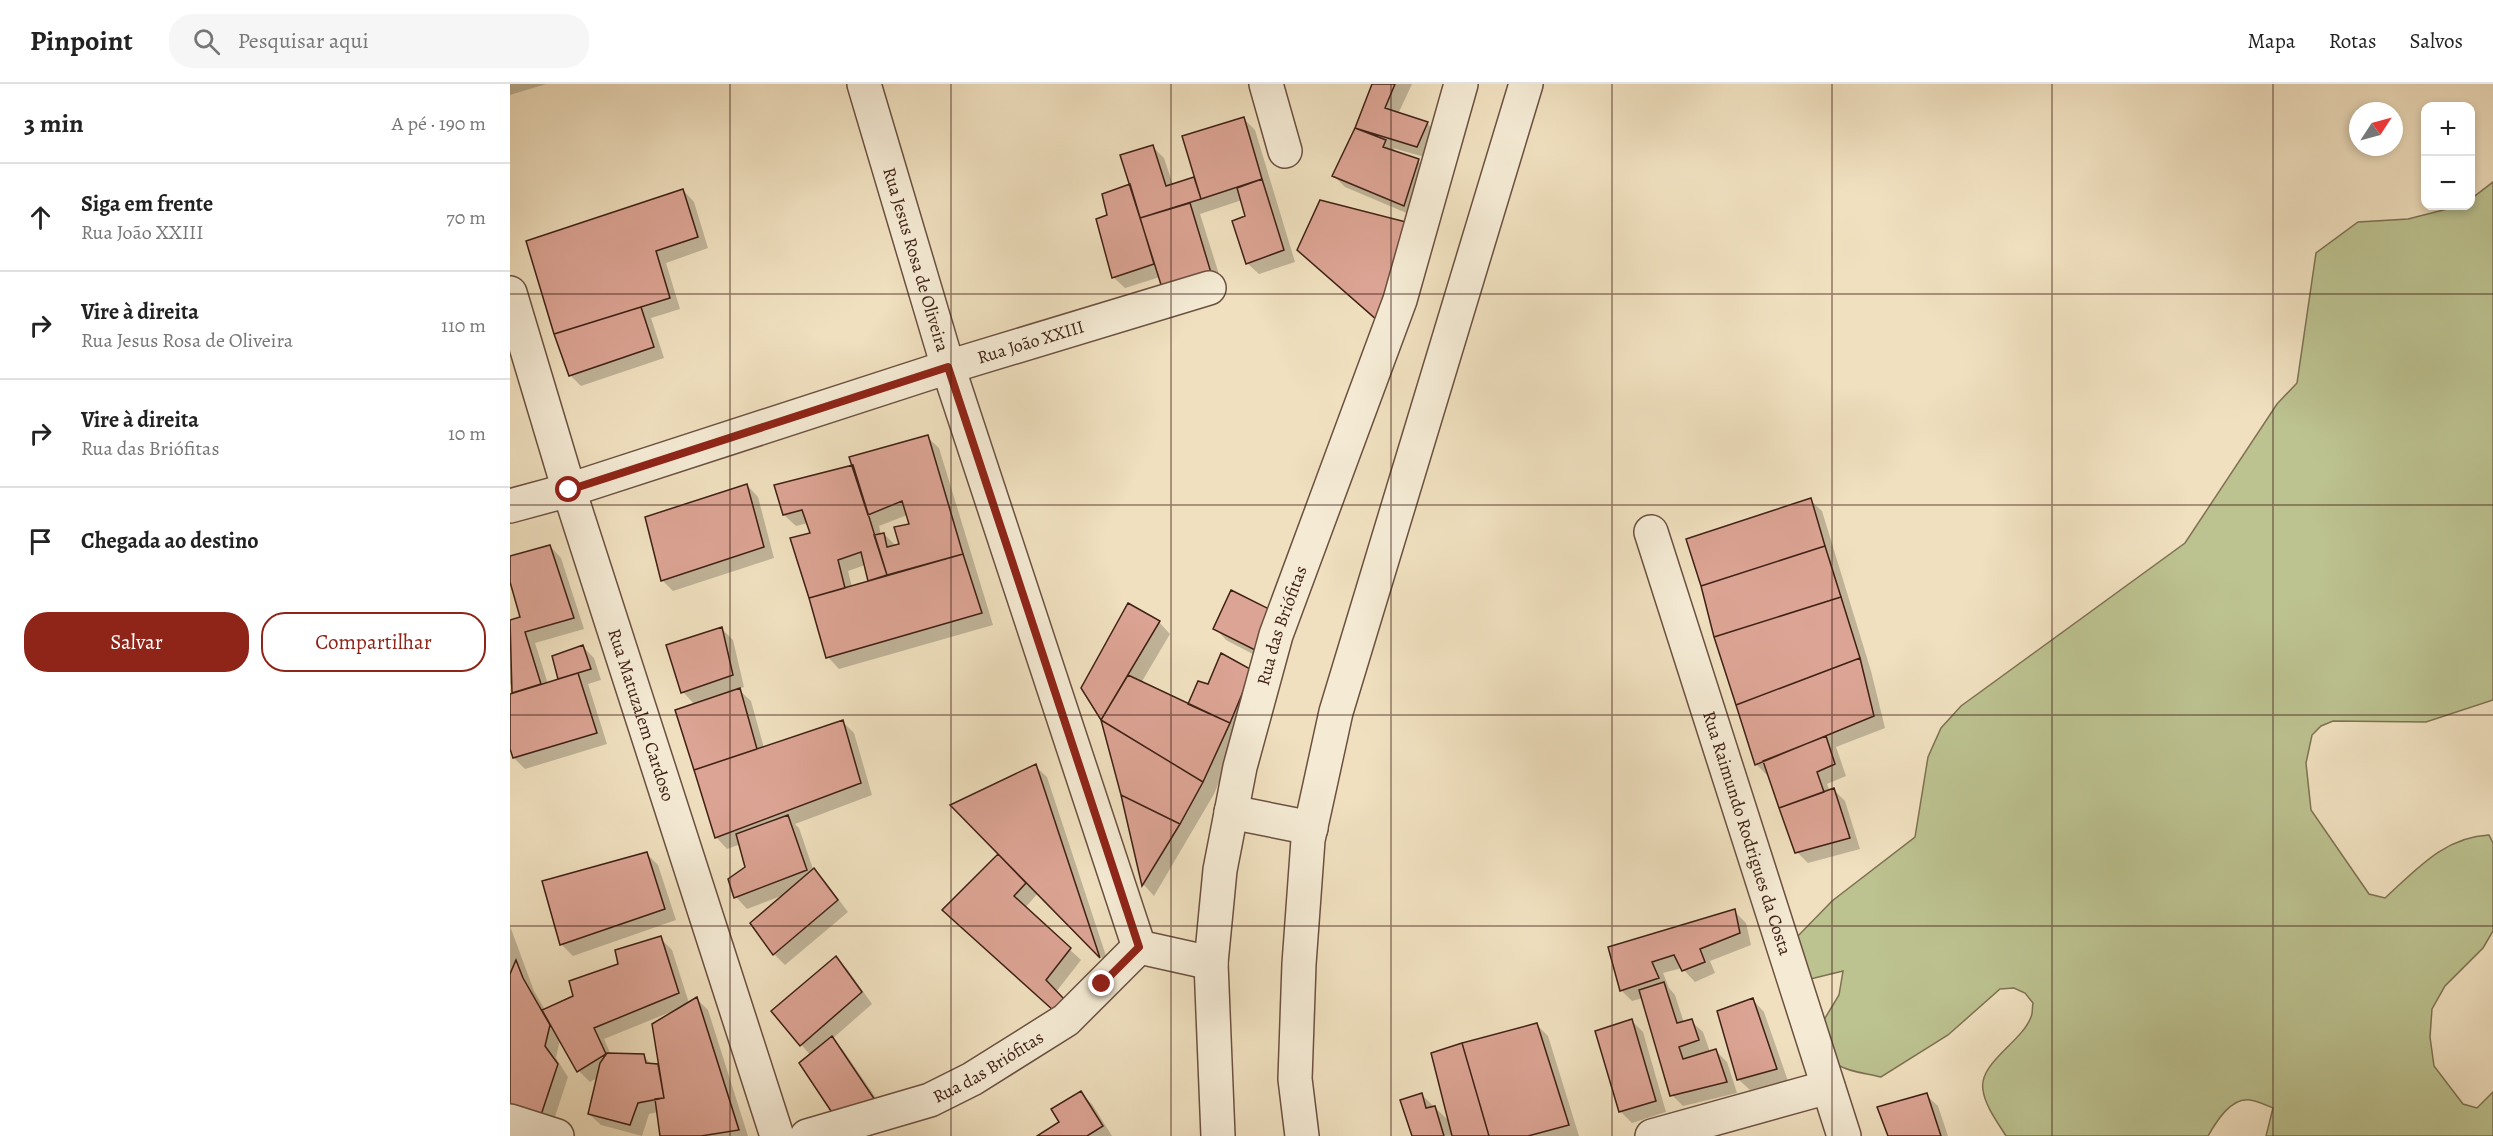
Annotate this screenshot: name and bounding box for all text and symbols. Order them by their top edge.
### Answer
search box [169,14,589,68]
text: Pinpoint [30,22,133,60]
icon: search [190,25,223,58]
text: Pesquisar aqui [238,26,369,56]
text: Mapa [2247,27,2296,55]
text: Rotas [2329,27,2376,55]
text: Salvos [2409,27,2463,55]
north arrow [2349,102,2403,156]
map controls [2421,102,2475,210]
button: + [2421,102,2475,156]
text: 3 min [24,106,84,141]
text: A pé · 190 m [392,110,486,137]
button: − [2421,156,2475,210]
street label: Rua Jesus Rosa de Oliveira [877,164,955,355]
text: Siga em frente [81,189,213,219]
icon: ahead [24,201,57,234]
text: 70 m [446,204,486,231]
text: Rua João XXIII [81,219,204,246]
text: Vire à direita [81,297,199,327]
icon: right [24,309,57,342]
text: 110 m [441,312,486,339]
street label: Rua João XXIII [974,314,1087,369]
text: Rua Jesus Rosa de Oliveira [81,327,293,354]
text: Vire à direita [81,405,199,435]
icon: right [24,417,57,450]
text: 10 m [448,420,486,447]
text: Rua das Briófitas [81,435,219,462]
route start [555,476,581,502]
icon: arrive [24,525,57,558]
text: Chegada ao destino [81,526,259,556]
street label: Rua das Briófitas [1251,562,1313,688]
button: Salvar [24,612,249,672]
button: Compartilhar [261,612,486,672]
street label: Rua Matuzalem Cardoso [602,625,681,805]
street label: Rua Raimundo Rodrigues da Costa [1697,708,1798,959]
route end [1088,970,1114,996]
street label: Rua das Briófitas [929,1025,1048,1109]

